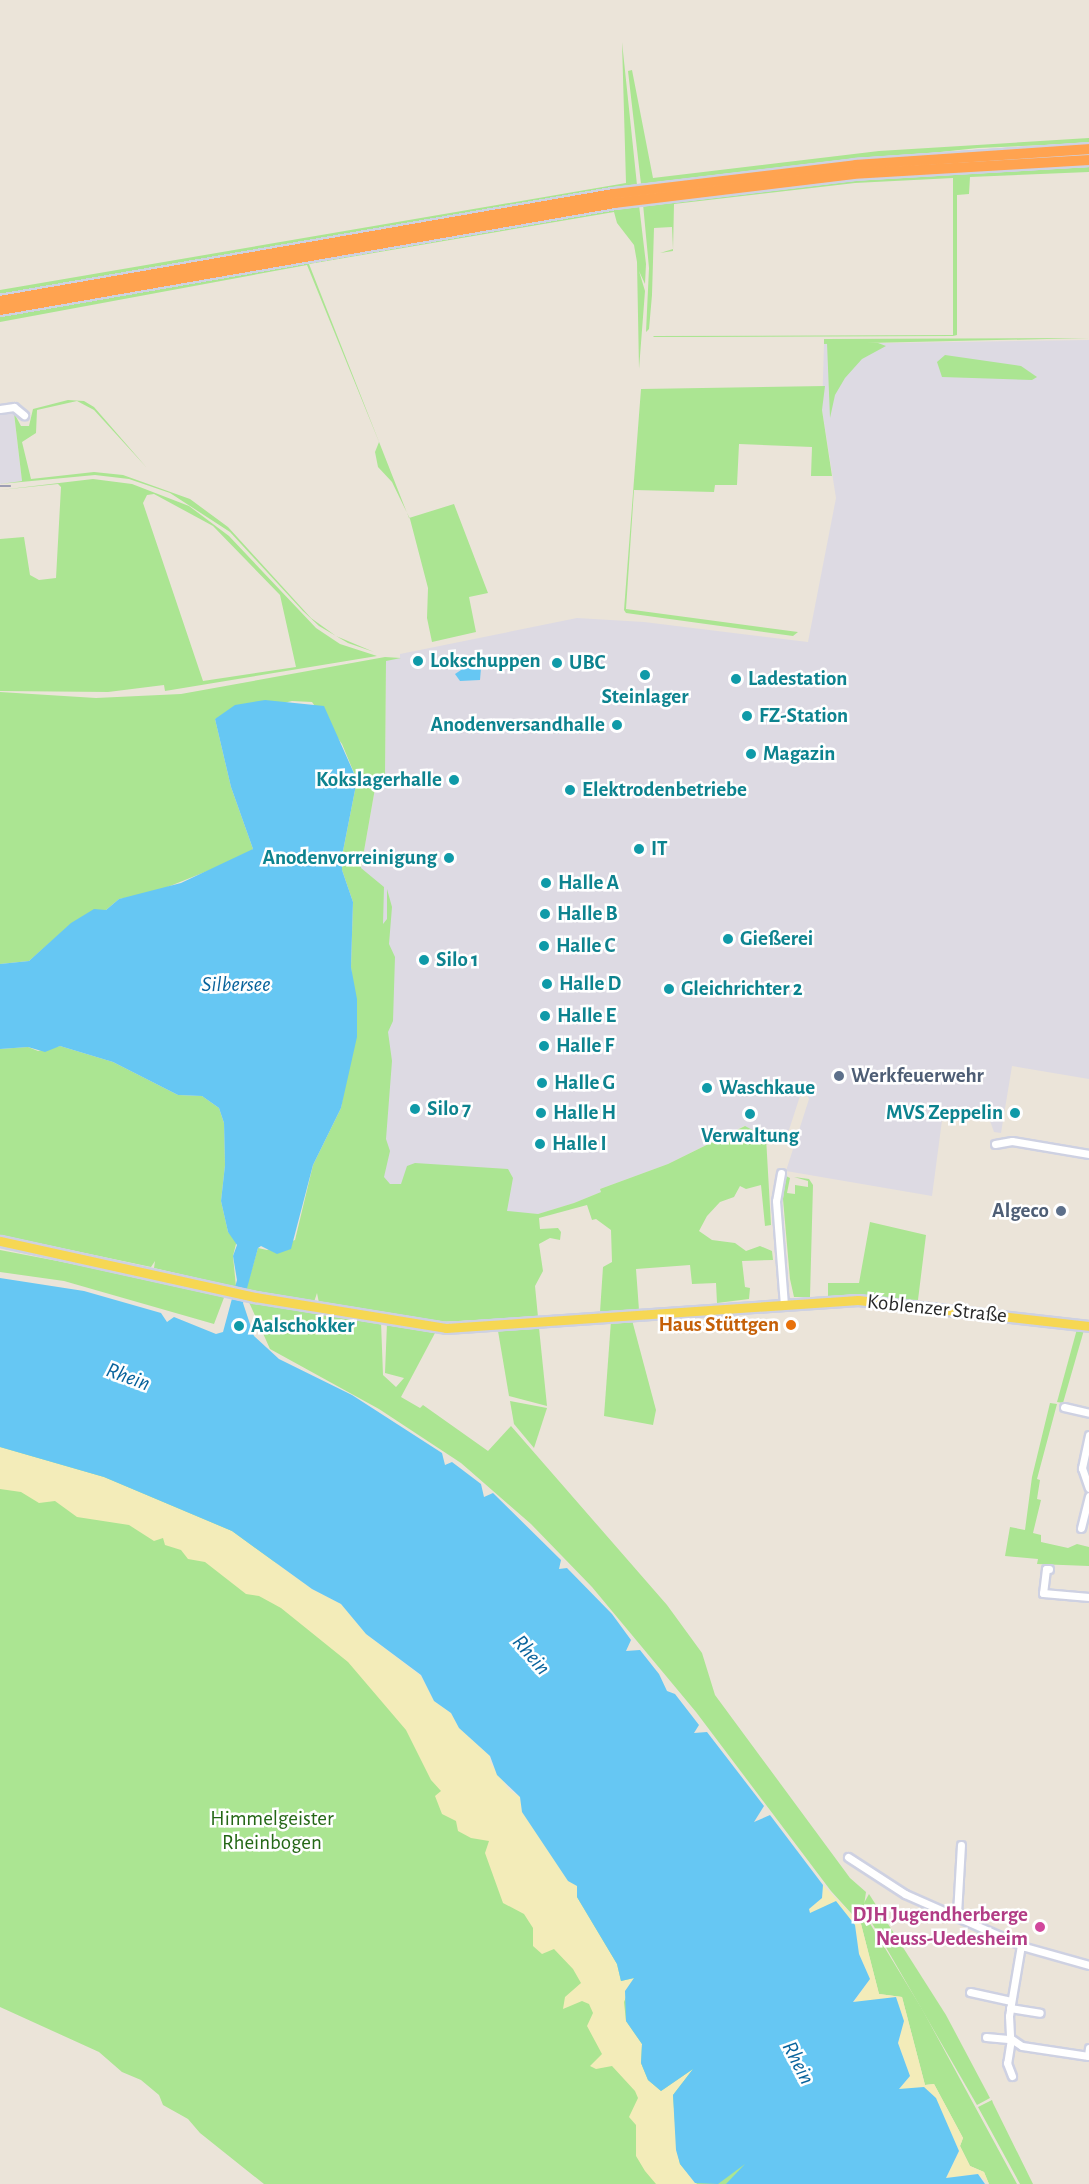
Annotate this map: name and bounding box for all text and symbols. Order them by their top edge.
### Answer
place label: Lokschuppen [430,648,541,674]
place label: UBC [569,650,605,676]
marker: Lokschuppen [411,654,425,668]
marker: UBC [550,656,564,670]
place label: Ladestation [748,666,847,692]
marker: Steinlager [638,668,652,682]
marker: Ladestation [729,672,743,686]
place label: Steinlager [601,684,689,710]
place label: FZ-Station [759,703,848,729]
marker: FZ-Station [740,709,754,723]
place label: Anodenversandhalle [431,712,605,738]
marker: Anodenversandhalle [610,718,624,732]
place label: Magazin [763,741,835,767]
marker: Magazin [744,747,758,761]
place label: Kokslagerhalle [316,767,442,793]
marker: Kokslagerhalle [447,773,461,787]
place label: Elektrodenbetriebe [582,777,747,803]
marker: Elektrodenbetriebe [563,783,577,797]
place label: IT [651,836,668,862]
marker: IT [632,842,646,856]
place label: Anodenvorreinigung [262,845,437,871]
marker: Anodenvorreinigung [442,851,456,865]
place label: Halle A [558,870,619,896]
marker: Halle A [539,876,553,890]
place label: Halle B [557,901,618,927]
marker: Halle B [538,907,552,921]
place label: Gießerei [740,926,813,952]
marker: Gießerei [721,932,735,946]
place label: Halle C [556,933,615,959]
marker: Halle C [537,939,551,953]
place label: Silo 1 [436,947,479,973]
marker: Silo 1 [417,953,431,967]
place label: Halle D [559,971,621,997]
water label: Silbersee [202,972,270,998]
place label: Gleichrichter 2 [681,976,803,1002]
marker: Halle D [540,977,554,991]
marker: Gleichrichter 2 [662,982,676,996]
place label: Halle E [557,1003,616,1029]
marker: Halle E [538,1009,552,1023]
place label: Halle F [556,1033,614,1059]
marker: Halle F [537,1039,551,1053]
place label: Werkfeuerwehr [851,1063,984,1089]
marker: Werkfeuerwehr [832,1069,846,1083]
place label: Halle G [554,1070,615,1096]
place label: Waschkaue [719,1075,815,1101]
marker: Halle G [535,1076,549,1090]
marker: Waschkaue [700,1081,714,1095]
place label: Silo 7 [427,1096,471,1122]
place label: Halle H [553,1100,616,1126]
place label: MVS Zeppelin [886,1100,1003,1126]
marker: Silo 7 [408,1102,422,1116]
marker: Halle H [534,1106,548,1120]
marker: MVS Zeppelin [1008,1106,1022,1120]
marker: Verwaltung [743,1107,757,1121]
place label: Verwaltung [701,1123,799,1149]
place label: Halle I [552,1131,607,1157]
marker: Halle I [533,1137,547,1151]
place label: Algeco [992,1198,1049,1224]
marker: Algeco [1054,1204,1068,1218]
street label: Koblenzer Straße [866,1289,1008,1329]
place label: Haus Stüttgen [659,1312,779,1338]
place label: Aalschokker [251,1313,354,1339]
marker: Haus Stüttgen [784,1318,798,1332]
marker: Aalschokker [232,1319,246,1333]
water label: Rhein [102,1357,154,1397]
water label: Rhein [506,1629,556,1681]
park label: Himmelgeister Rheinbogen [210,1806,334,1856]
place label: DJH Jugendherberge Neuss-Uedesheim [852,1902,1028,1952]
marker: DJH Jugendherberge Neuss-Uedesheim [1033,1920,1047,1934]
water label: Rhein [776,2037,820,2089]

